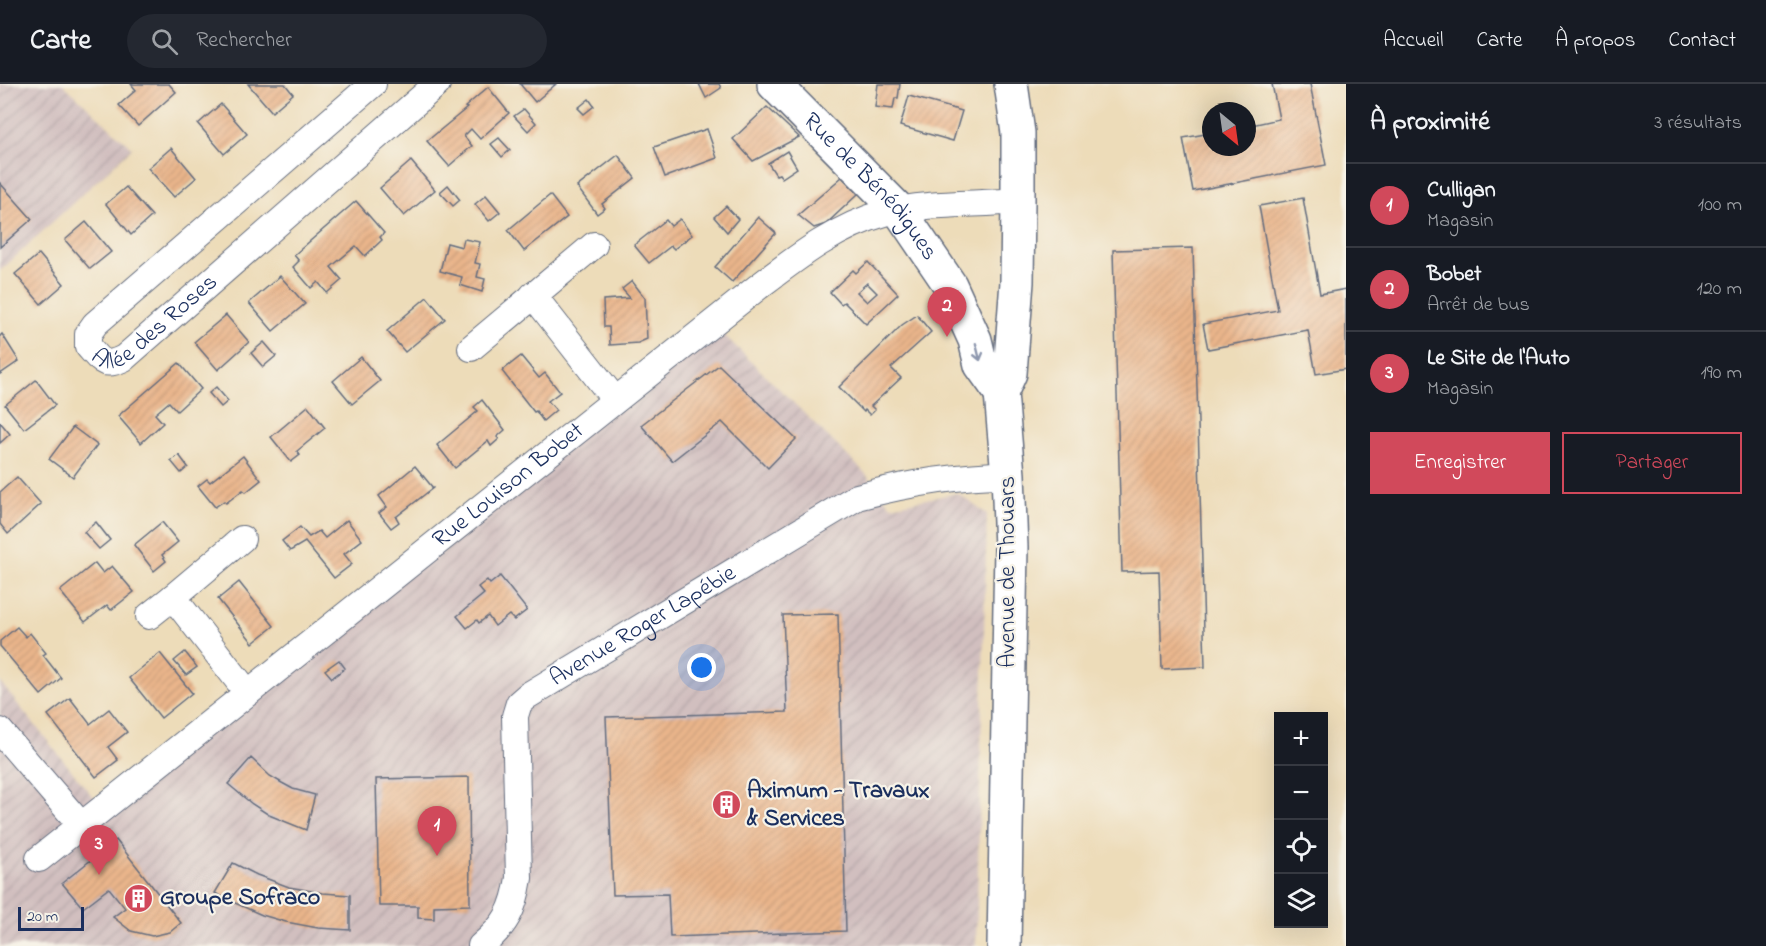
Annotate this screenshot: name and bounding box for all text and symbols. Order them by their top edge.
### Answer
search box [127,14,547,68]
text: Carte [30,21,91,62]
icon: search [148,25,181,58]
text: Rechercher [196,25,292,57]
text: Accueil [1383,26,1444,56]
text: Carte [1477,26,1522,56]
text: À propos [1555,26,1635,56]
text: Contact [1668,26,1736,56]
north arrow [1202,102,1256,156]
text: À proximité [1370,104,1490,142]
street label: Rue de Bénédigues [794,105,946,268]
text: 3 résultats [1654,109,1742,138]
text: Culligan [1427,175,1496,207]
text: 1 [1386,191,1393,220]
text: 100 m [1698,191,1742,220]
text: Magasin [1427,207,1493,236]
text: Bobet [1427,259,1481,291]
street label: Allée des Roses [82,266,226,380]
text: 2 [1385,275,1394,304]
text: 120 m [1697,275,1742,304]
pin: 2 [928,288,966,337]
text: Arrêt de bus [1427,291,1530,320]
one-way arrow [972,342,984,361]
text: Le Site de l'Auto [1427,343,1570,375]
text: 3 [1385,359,1394,388]
text: 190 m [1700,359,1742,388]
text: Magasin [1427,375,1493,404]
street label: Rue Louison Bobet [425,414,592,557]
button: Enregistrer [1370,432,1550,494]
button: Partager [1562,432,1742,494]
street label: Avenue de Thouars [991,476,1026,668]
street label: Avenue Roger Lapébie [543,556,743,696]
your location [687,653,716,682]
map controls [1274,712,1328,928]
button: + [1274,712,1328,766]
button: − [1274,766,1328,820]
place label: Aximum - Travaux & Services [746,774,930,837]
building icon: Aximum - Travaux & Services [710,789,742,821]
pin: 1 [418,806,456,856]
button: locate [1274,820,1328,874]
pin: 3 [80,826,118,875]
button: layers [1274,874,1328,928]
place label: Groupe Sofraco [160,881,320,916]
building icon: Groupe Sofraco [123,882,155,914]
scale bar [18,904,84,932]
text: 20 m [27,905,58,929]

